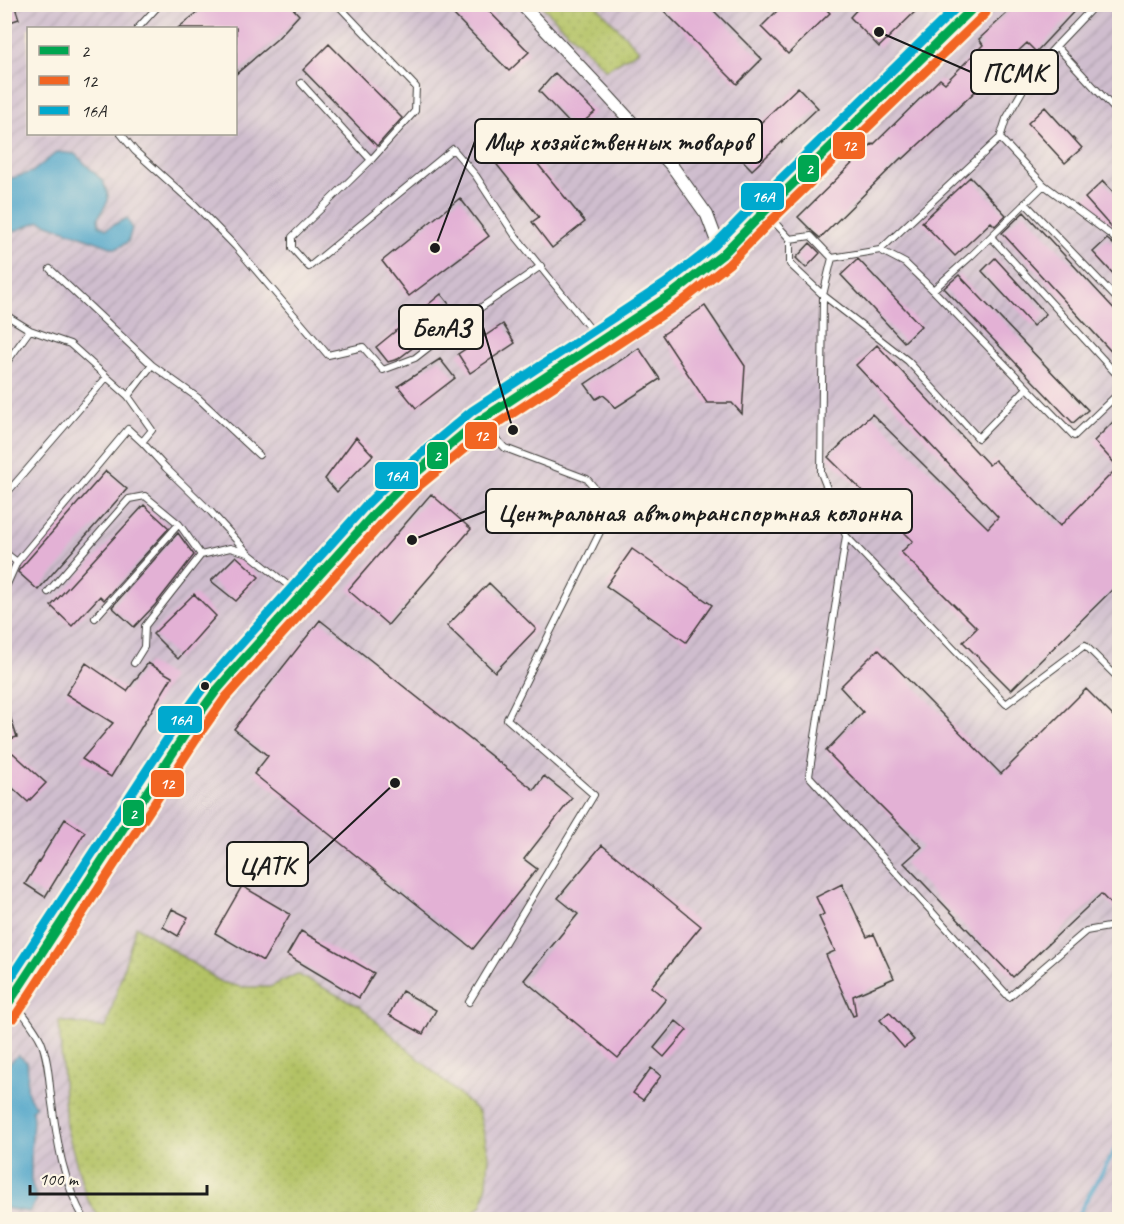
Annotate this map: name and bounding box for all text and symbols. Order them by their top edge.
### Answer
legend [27,27,237,135]
text: 2 [81,40,91,62]
callout: ПСМК [971,50,1058,94]
text: ПСМК [982,56,1051,89]
text: 12 [81,70,99,92]
text: 16А [81,100,107,122]
callout: Мир хозяйственных товаров [475,119,762,163]
text: Мир хозяйственных товаров [485,125,756,158]
line badge: 12 [832,131,866,160]
text: 12 [842,136,858,156]
line badge: 2 [797,154,820,183]
text: 2 [805,159,814,179]
line badge: 16А [740,182,785,211]
text: 16А [752,187,776,207]
callout: БелАЗ [399,305,483,349]
text: БелАЗ [411,311,474,344]
line badge: 12 [464,421,498,450]
text: 12 [474,426,490,446]
line badge: 2 [426,441,449,470]
text: 2 [433,446,442,466]
line badge: 16А [374,461,419,490]
text: 16А [385,466,409,486]
callout: Центральная автотранспортная колонна [486,489,912,533]
text: Центральная автотранспортная колонна [497,496,903,529]
unlabelled marker [199,680,211,692]
line badge: 16А [157,705,203,734]
text: 16А [169,710,193,730]
line badge: 12 [150,769,185,798]
text: 12 [160,774,176,794]
line badge: 2 [122,799,145,827]
text: 2 [129,804,138,824]
callout: ЦАТК [227,842,308,886]
text: ЦАТК [239,849,299,882]
scale bar [30,1158,207,1196]
text: 100 m [39,1168,80,1190]

